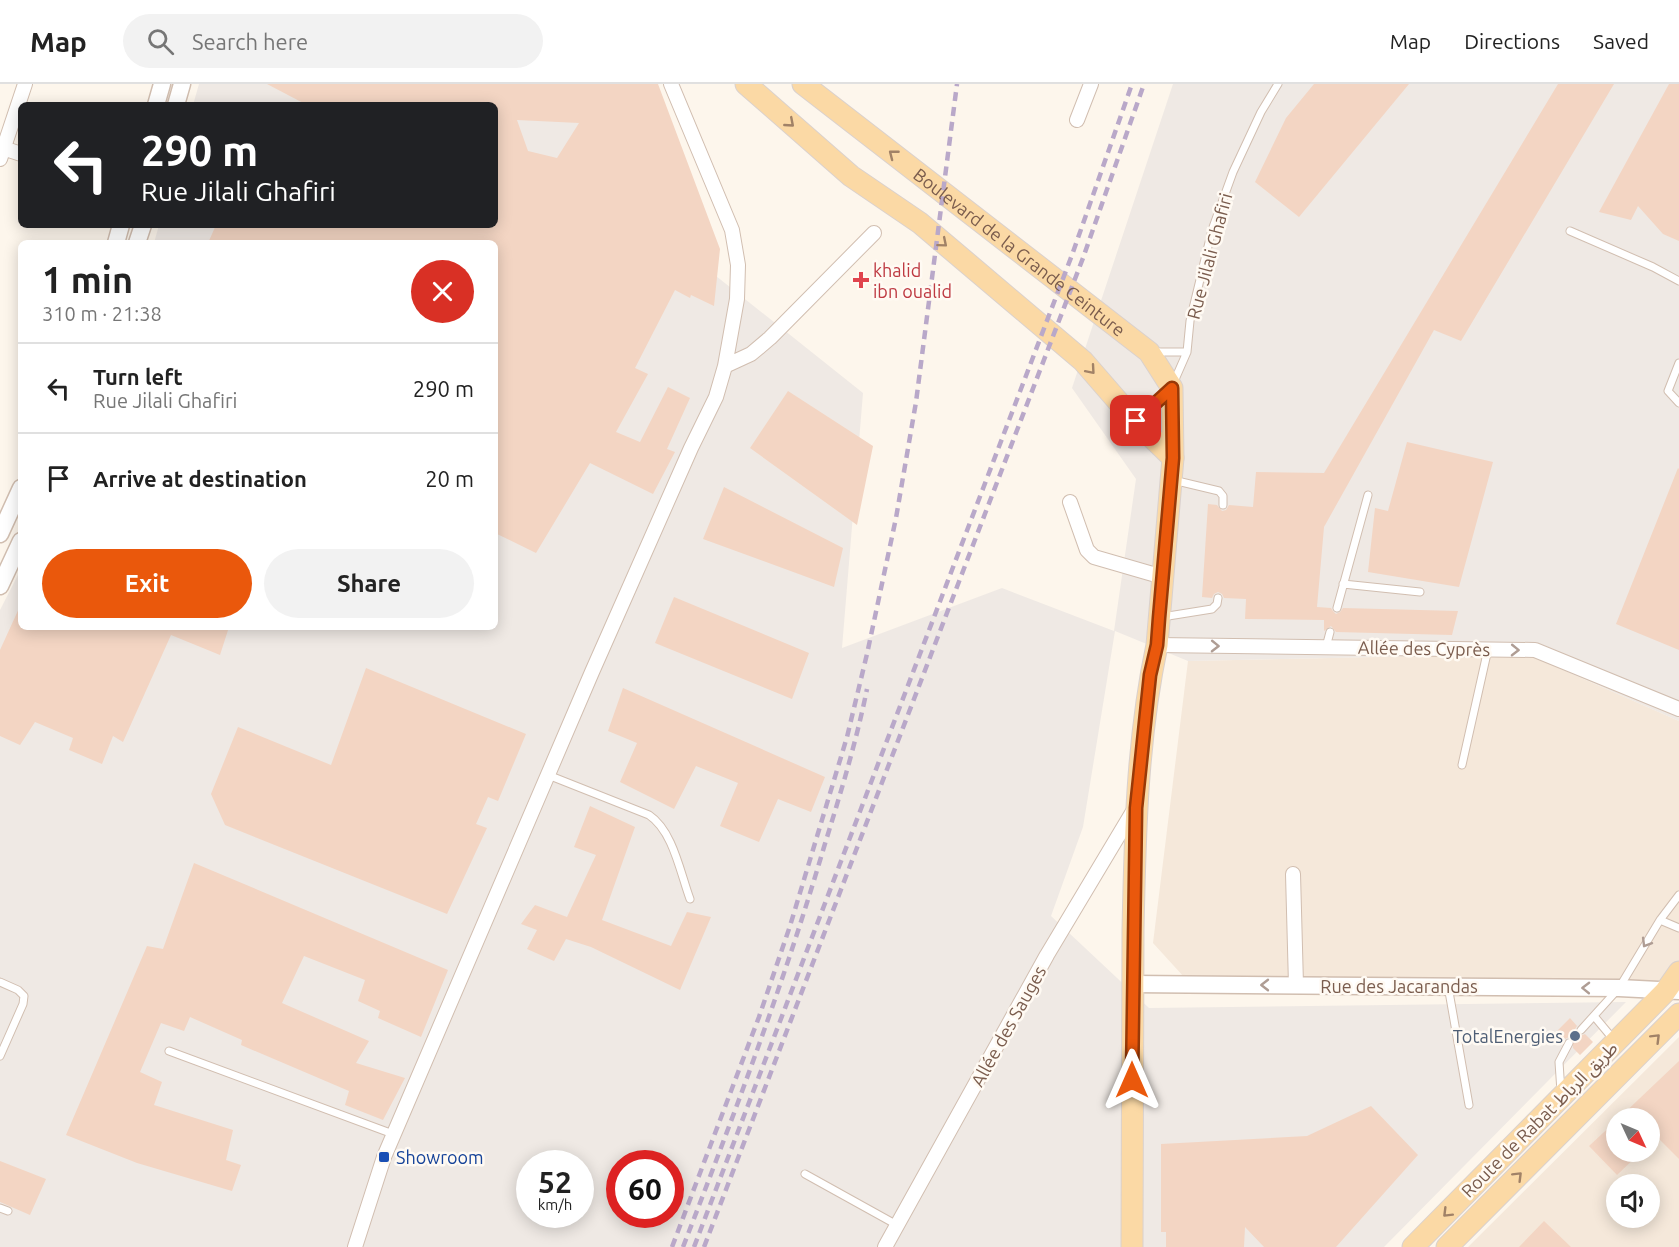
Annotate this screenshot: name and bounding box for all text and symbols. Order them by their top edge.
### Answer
search box [123,14,543,68]
icon: search [144,25,177,58]
text: Map [30,26,87,57]
text: Search here [192,29,308,54]
text: Map [1390,29,1431,53]
text: Directions [1464,29,1560,53]
text: Saved [1593,29,1649,53]
one-way arrow [783,116,794,127]
icon: left [42,126,120,204]
text: 290 m [141,127,258,174]
one-way arrow [889,150,900,161]
street label: Boulevard de la Grande Ceinture [910,164,1129,340]
text: Rue Jilali Ghafiri [141,176,336,206]
street label: Rue Jilali Ghafiri [1183,191,1235,321]
one-way arrow [936,236,947,247]
text: 1 min [42,259,133,300]
button: close [411,260,474,323]
place label: khalid ibn oualid [873,260,952,301]
marker: khalid ibn oualid [854,273,868,287]
text: 310 m · 21:38 [42,302,162,325]
one-way arrow [1084,363,1095,374]
text: Turn left [93,364,183,389]
icon: left [42,372,75,405]
text: 290 m [413,376,474,401]
text: Rue Jilali Ghafiri [93,389,237,412]
pin [1110,395,1161,446]
icon: arrive [1119,404,1152,437]
icon: arrive [42,462,75,495]
text: Arrive at destination [93,466,307,491]
text: 20 m [425,466,474,491]
button: Exit [42,549,252,618]
button: Share [264,549,474,618]
street label: Allée des Cyprès [1358,637,1491,659]
one-way arrow [1211,640,1220,652]
one-way arrow [1511,644,1520,656]
one-way arrow [1641,937,1653,947]
street label: Allée des Sauges [967,962,1049,1090]
street label: Rue des Jacarandas [1320,976,1478,996]
one-way arrow [1260,979,1269,991]
one-way arrow [1581,981,1590,994]
place label: TotalEnergies [1453,1026,1563,1046]
marker: TotalEnergies [1568,1029,1582,1043]
one-way arrow [1650,1034,1660,1045]
street label: Route de Rabat طريق الرباط [1457,1037,1622,1202]
position arrow [1100,1048,1164,1112]
north arrow [1606,1108,1660,1162]
map controls [1606,1108,1660,1228]
place label: Showroom [396,1147,484,1167]
marker: Showroom [377,1150,391,1164]
speed limit sign: 60 [606,1150,684,1228]
text: 52 [538,1165,572,1199]
one-way arrow [1512,1172,1522,1183]
button: sound [1606,1174,1660,1228]
text: km/h [538,1196,572,1213]
one-way arrow [1443,1206,1454,1216]

